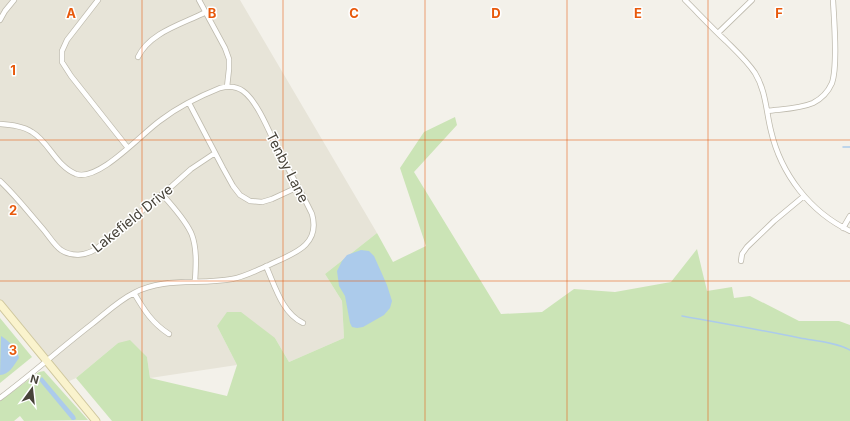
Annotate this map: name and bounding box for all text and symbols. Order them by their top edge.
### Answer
text: A [66,5,76,21]
text: B [208,5,217,21]
text: C [349,5,359,21]
text: D [491,5,501,21]
text: E [634,5,642,21]
text: F [775,5,783,21]
text: 1 [10,62,16,78]
street label: Tenby Lane [263,129,313,205]
street label: Lakefield Drive [88,180,176,256]
text: 2 [9,202,17,218]
text: 3 [9,342,17,358]
north arrow [12,369,52,409]
text: N [29,371,40,387]

